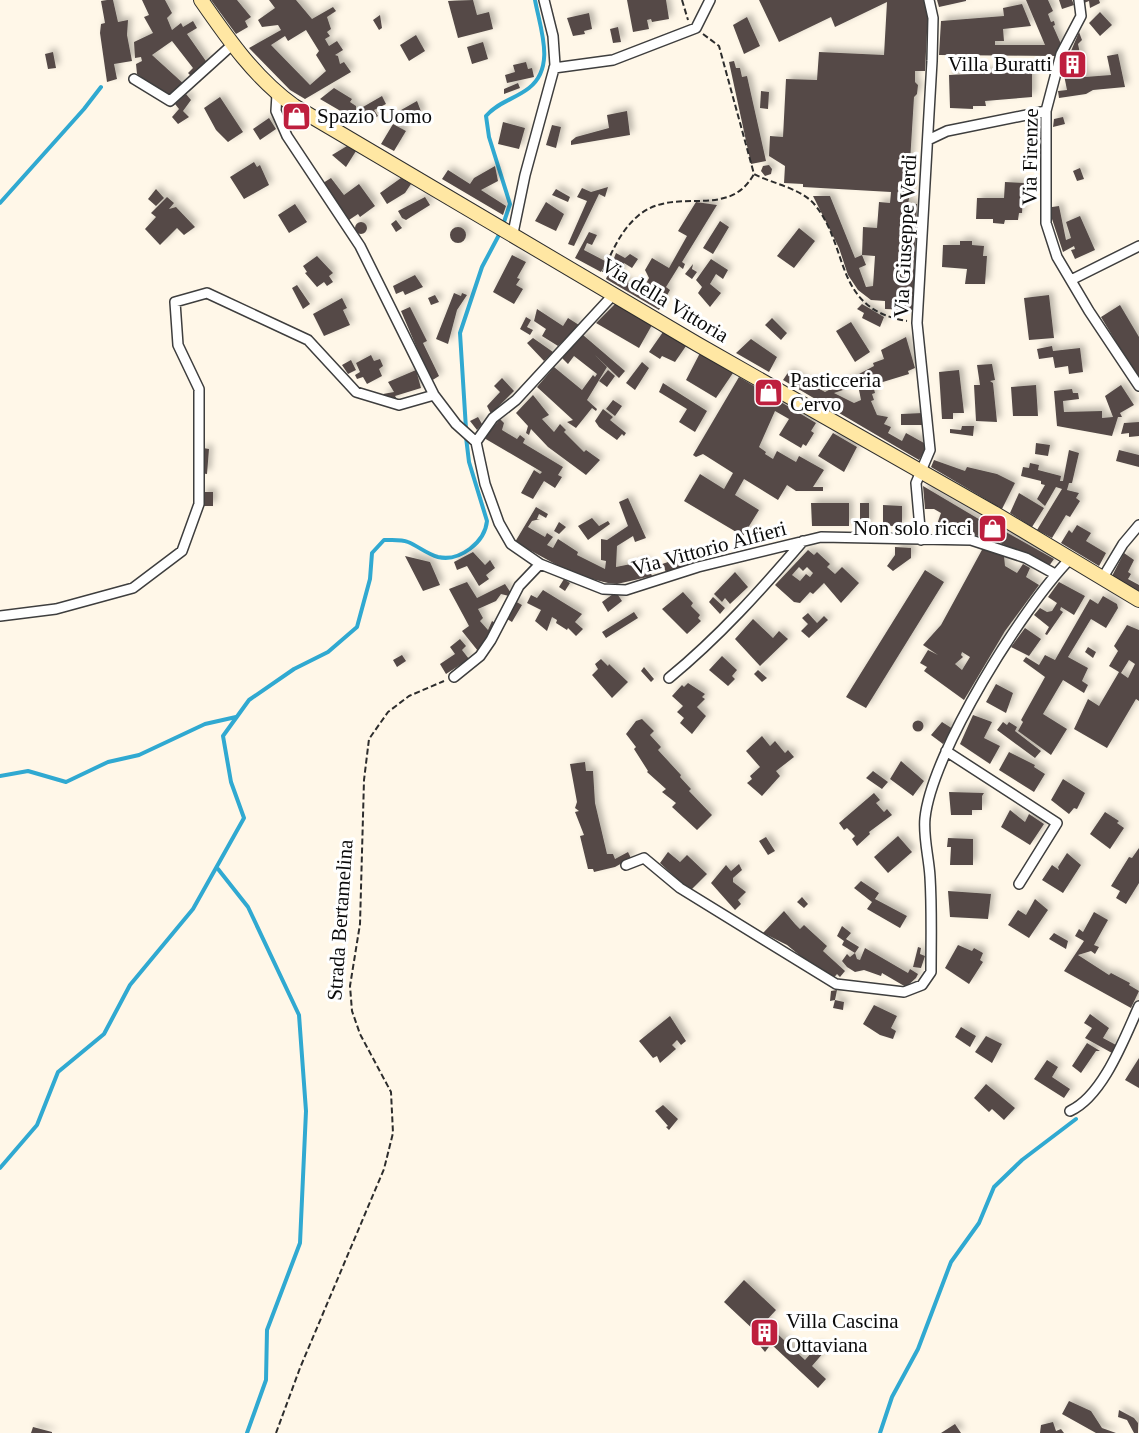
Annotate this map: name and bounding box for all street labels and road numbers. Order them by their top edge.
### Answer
street label: Via Firenze [1017,108,1043,206]
street label: Via Giuseppe Verdi [889,153,921,319]
street label: Via della Vittoria [597,253,733,348]
street label: Via Vittorio Alfieri [629,516,789,580]
street label: Strada Bertamelina [322,838,358,1001]

